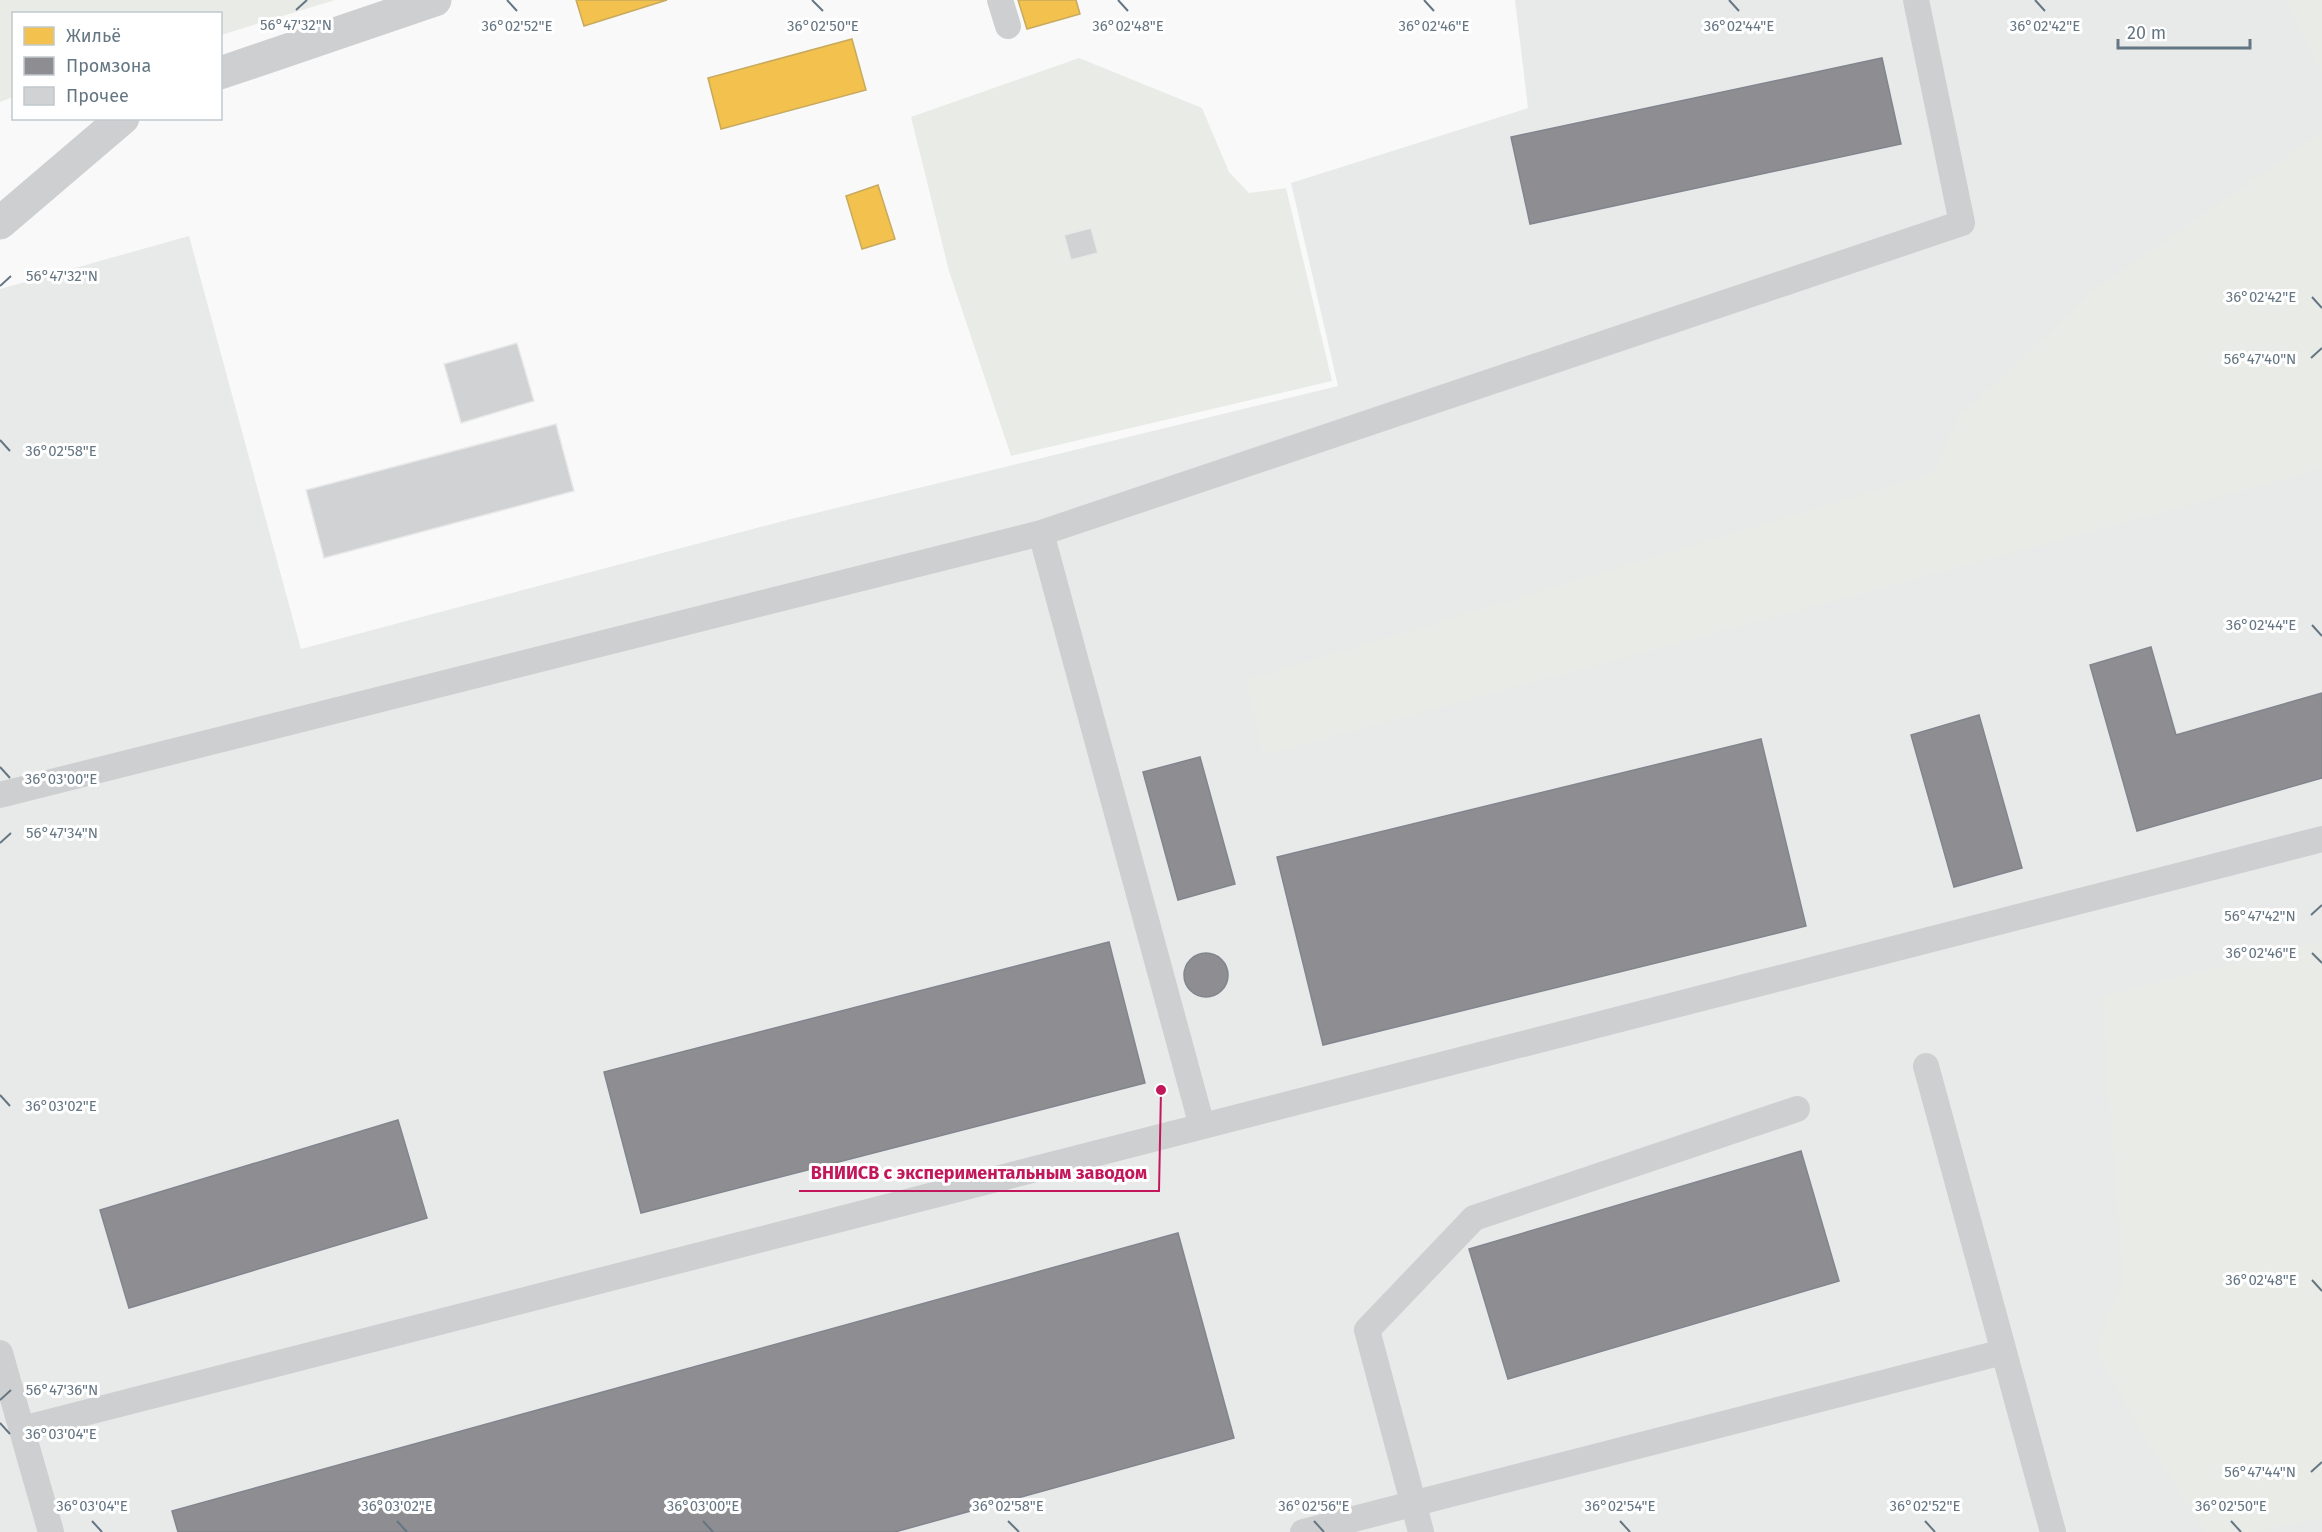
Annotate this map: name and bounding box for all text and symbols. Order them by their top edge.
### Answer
legend [12,12,222,120]
scale bar [2118,12,2250,50]
text: 56°47'32"N [260,16,332,34]
text: 36°02'52"E [482,17,552,35]
text: 36°02'50"E [787,17,859,35]
text: 36°02'48"E [1092,17,1164,35]
text: 36°02'46"E [1398,17,1470,35]
text: 36°02'44"E [1704,17,1774,35]
text: 36°02'42"E [2010,17,2080,35]
text: 20 m [2127,22,2166,44]
text: Жильё [66,25,121,47]
text: Промзона [66,55,151,77]
text: Прочее [66,85,129,107]
text: 56°47'32"N [26,267,98,285]
text: 36°02'42"E [2226,288,2296,306]
text: 56°47'40"N [2224,350,2296,368]
text: 36°02'58"E [25,442,97,460]
text: 36°02'44"E [2226,616,2296,634]
text: 36°03'00"E [25,770,97,788]
text: 56°47'34"N [26,824,98,842]
text: 56°47'42"N [2224,907,2296,925]
text: 36°02'46"E [2225,944,2297,962]
text: 36°03'02"E [25,1097,97,1115]
callout: ВНИИСВ с экспериментальным заводом [799,1155,1159,1191]
text: ВНИИСВ с экспериментальным заводом [811,1162,1147,1184]
text: 36°02'48"E [2225,1271,2297,1289]
text: 56°47'36"N [26,1381,98,1399]
text: 36°03'04"E [25,1425,97,1443]
text: 56°47'44"N [2224,1463,2296,1481]
text: 36°03'04"E [56,1497,128,1515]
text: 36°03'02"E [361,1497,433,1515]
text: 36°03'00"E [667,1497,739,1515]
text: 36°02'58"E [972,1497,1044,1515]
text: 36°02'56"E [1278,1497,1350,1515]
text: 36°02'54"E [1585,1497,1655,1515]
text: 36°02'52"E [1890,1497,1960,1515]
text: 36°02'50"E [2195,1497,2267,1515]

